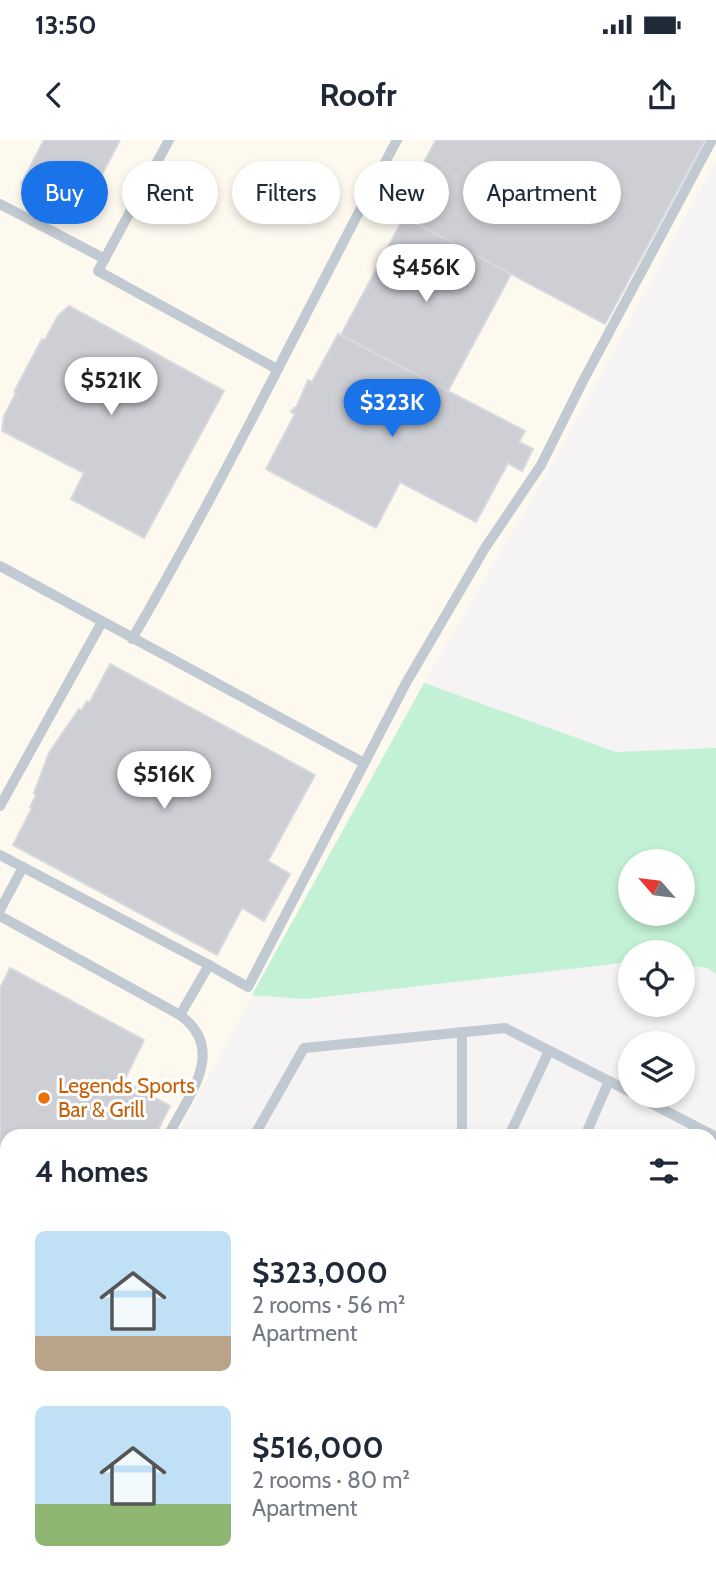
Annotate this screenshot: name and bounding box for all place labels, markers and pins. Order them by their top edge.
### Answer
pin: $456K [377,244,475,304]
pin: $521K [62,358,160,417]
pin: $323K [343,380,441,439]
pin: $516K [115,752,213,811]
place label: Legends Sports Bar & Grill [58,1073,195,1122]
marker: Legends Sports Bar & Grill [36,1090,52,1106]

